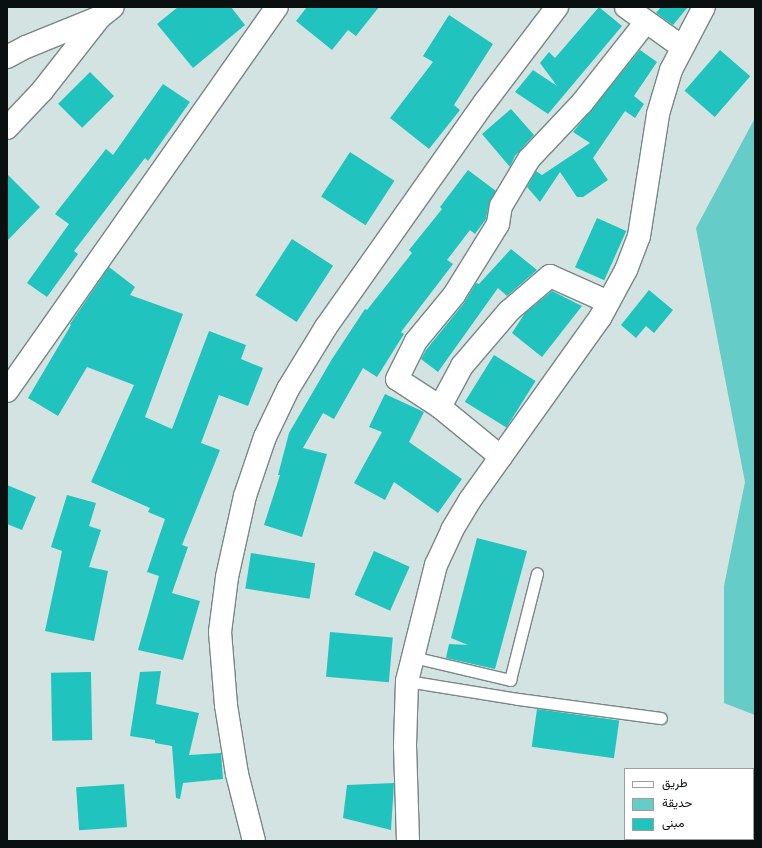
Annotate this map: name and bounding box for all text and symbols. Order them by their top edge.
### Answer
legend [624,768,754,840]
text: طريق [662,776,687,792]
text: حديقة [662,796,692,812]
text: مبنى [662,816,684,832]

